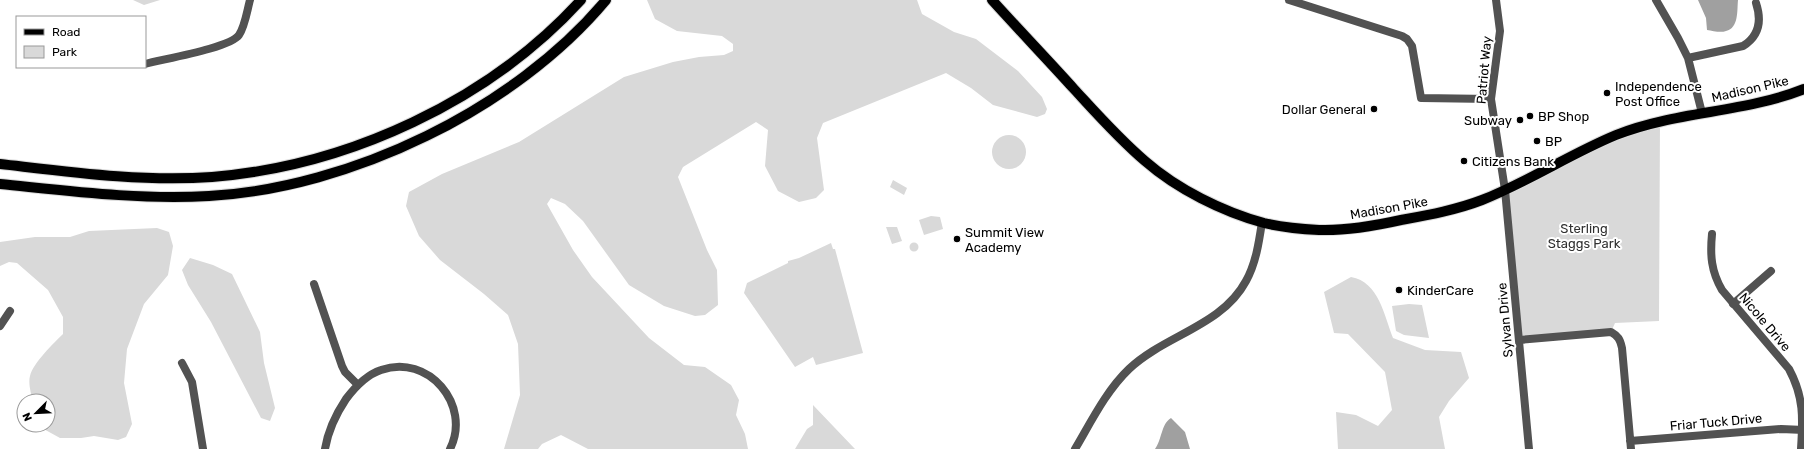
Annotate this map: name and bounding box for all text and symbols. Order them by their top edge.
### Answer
legend [16,16,146,68]
text: Road [52,25,80,39]
street label: Patriot Way [1474,35,1494,105]
text: Park [52,45,78,59]
street label: Madison Pike [1710,73,1790,105]
place label: Independence Post Office [1615,79,1702,109]
marker: Independence Post Office [1602,88,1612,98]
place label: Dollar General [1282,102,1366,117]
marker: Dollar General [1369,104,1379,114]
place label: BP Shop [1538,109,1589,124]
marker: BP Shop [1525,111,1535,121]
place label: Subway [1464,113,1512,128]
marker: Subway [1515,115,1525,125]
place label: BP [1545,134,1562,149]
marker: BP [1532,136,1542,146]
place label: Citizens Bank [1472,154,1554,169]
marker: Citizens Bank [1459,156,1469,166]
street label: Madison Pike [1349,194,1429,222]
park label: Sterling Staggs Park [1548,221,1621,252]
place label: Summit View Academy [965,225,1044,255]
marker: Summit View Academy [952,234,962,244]
street label: Sylvan Drive [1494,282,1516,358]
place label: KinderCare [1407,283,1474,298]
marker: KinderCare [1394,285,1404,295]
street label: Nicole Drive [1736,290,1794,354]
north arrow [16,393,56,433]
street label: Friar Tuck Drive [1669,410,1763,434]
text: N [20,411,35,423]

